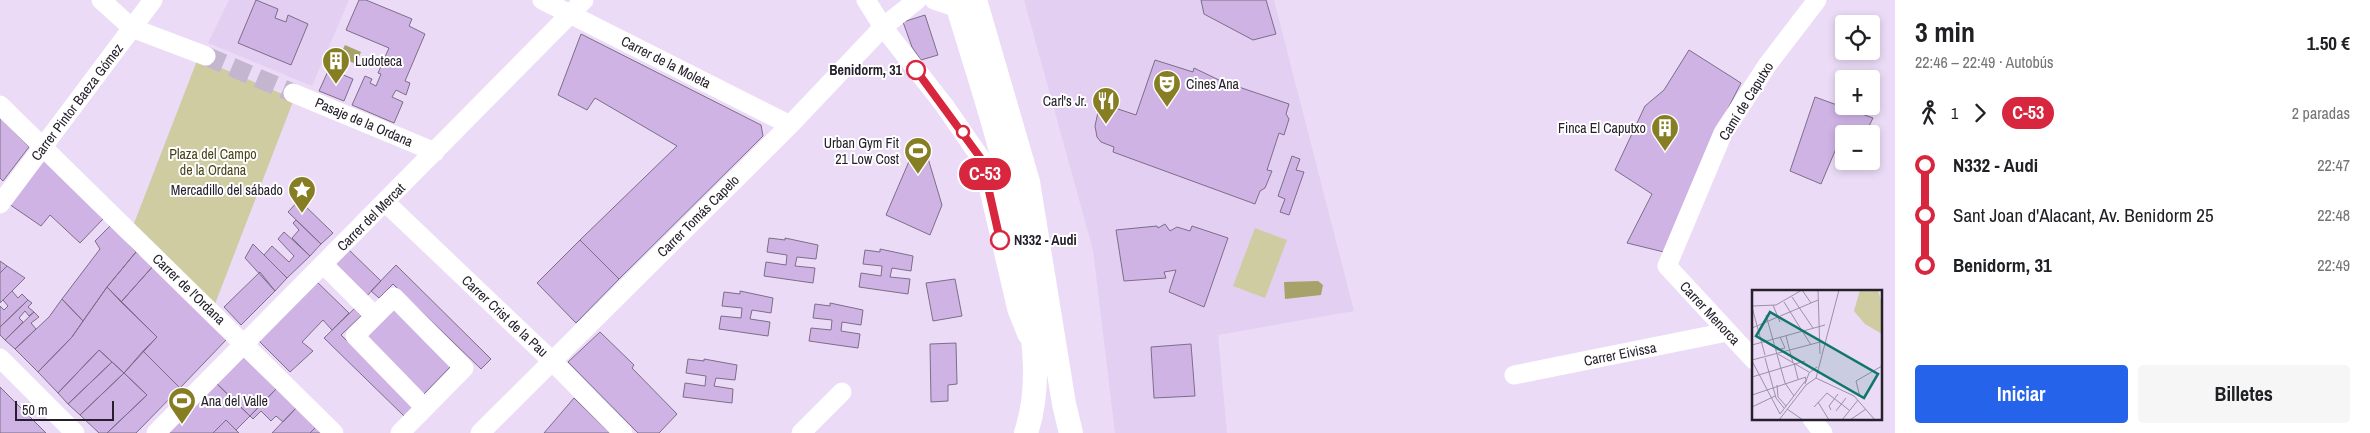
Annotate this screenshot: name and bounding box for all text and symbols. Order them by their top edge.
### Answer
text: 3 min [1915,13,1975,51]
map controls [1835,15,1880,170]
button: locate [1835,15,1880,60]
text: 1.50 € [2307,30,2350,56]
street label: Carrer de la Moleta [618,32,714,93]
street label: Carrer Pintor Baeza Gómez [27,40,127,164]
building icon: Ludoteca [321,46,351,85]
text: 22:46 – 22:49 · Autobús [1915,51,2054,73]
place label: Ludoteca [355,52,403,70]
street label: Camí de Caputxo [1715,58,1777,144]
marker: Benidorm, 31 [906,60,926,80]
place label: Benidorm, 31 [829,61,903,79]
theatre icon: Cines Ana [1152,69,1182,108]
button: + [1835,70,1880,115]
place label: Cines Ana [1186,75,1240,93]
restaurant icon: Carl's Jr. [1091,86,1121,125]
place label: Carl's Jr. [1043,92,1087,110]
street label: Pasaje de la Ordana [312,93,416,151]
icon: walk [1915,99,1943,127]
icon: forward [1966,99,1994,127]
text: C-53 [2012,100,2044,125]
text: 1 [1951,102,1958,124]
text: 2 paradas [2292,102,2350,124]
building icon: Finca El Caputxo [1650,113,1680,152]
place label: Finca El Caputxo [1558,119,1646,137]
unlabelled marker [956,125,970,139]
button: − [1835,125,1880,170]
place label: Urban Gym Fit 21 Low Cost [824,134,899,168]
sports icon: Urban Gym Fit 21 Low Cost [903,136,933,175]
park label: Plaza del Campo de la Ordana [169,145,257,179]
text: N332 - Audi [1953,152,2038,178]
text: 22:47 [2317,154,2350,176]
line badge: C-53 [950,158,1020,190]
text: C-53 [969,161,1001,186]
street label: Carrer Tomás Capelo [653,171,743,261]
place icon: Mercadillo del sábado [287,175,317,214]
street label: Carrer del Mercat [333,179,409,255]
place label: Mercadillo del sábado [171,181,283,199]
text: Sant Joan d'Alacant, Av. Benidorm 25 [1953,202,2214,228]
text: 22:48 [2317,204,2350,226]
marker: N332 - Audi [990,230,1010,250]
place label: N332 - Audi [1014,231,1077,249]
street label: Carrer de l'Ordana [149,250,230,329]
text: Benidorm, 31 [1953,252,2052,278]
text: 22:49 [2317,254,2350,276]
street label: Carrer Crist de la Pau [458,271,552,361]
street label: Carrer Menorca [1676,277,1744,349]
inset map [1752,290,1882,420]
street label: Carrer Eivissa [1582,338,1658,370]
button: Iniciar [1915,365,2128,423]
button: Billetes [2138,365,2350,423]
sports icon: Ana del Valle [167,386,197,425]
place label: Ana del Valle [200,392,268,410]
scale bar [15,398,114,421]
text: 50 m [22,401,48,419]

